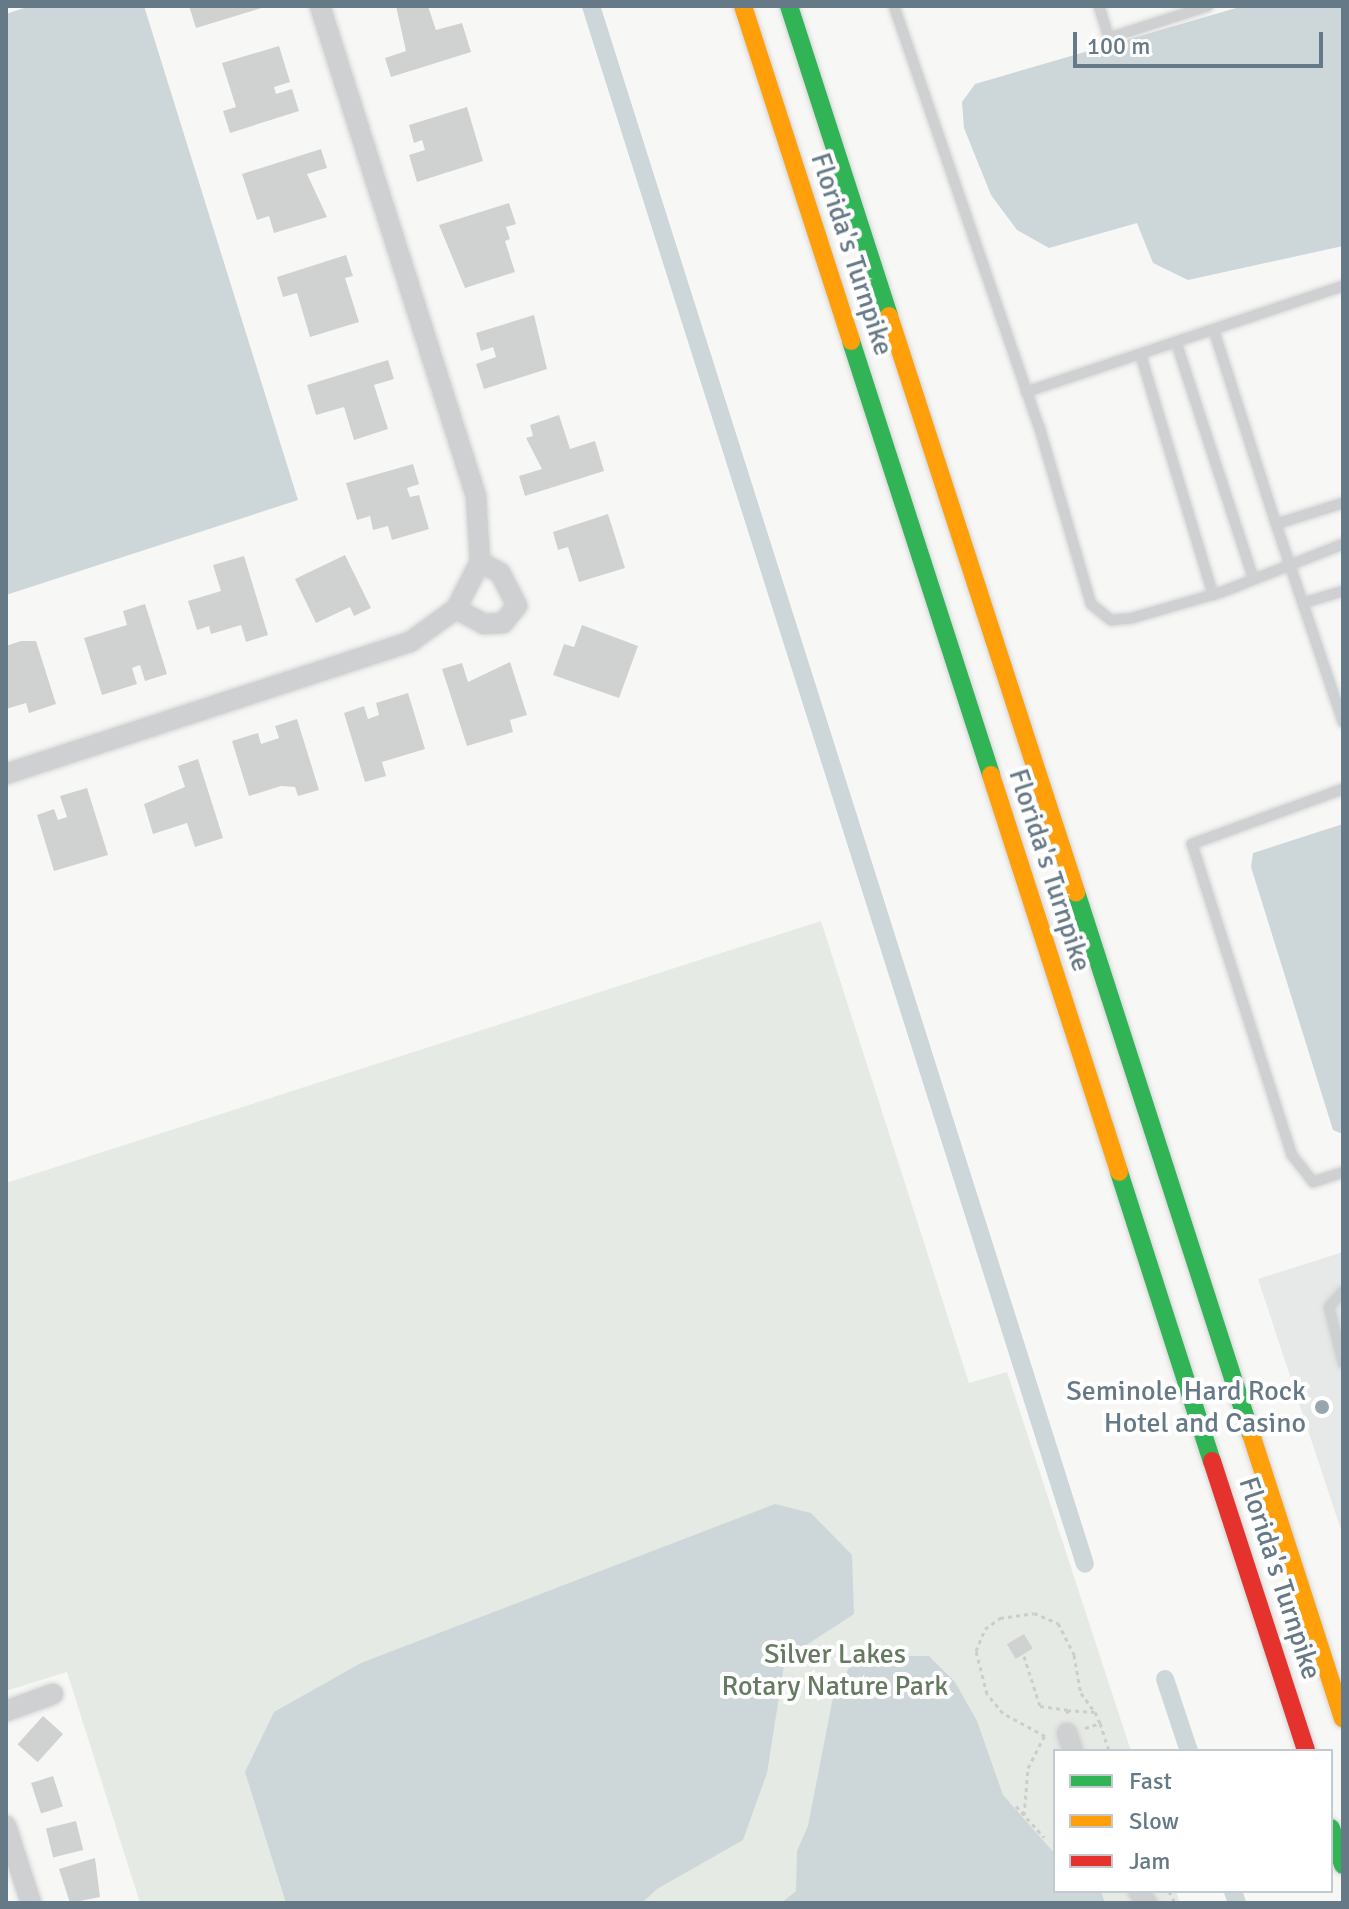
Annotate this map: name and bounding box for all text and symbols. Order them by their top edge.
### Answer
scale bar [1077,16,1327,66]
text: 100 m [1087,31,1150,61]
street label: Florida's Turnpike [803,148,901,360]
street label: Florida's Turnpike [1001,764,1099,976]
place label: Seminole Hard Rock Hotel and Casino [1066,1374,1306,1440]
marker: Seminole Hard Rock Hotel and Casino [1313,1398,1331,1416]
street label: Florida's Turnpike [1231,1472,1329,1684]
park label: Silver Lakes Rotary Nature Park [722,1637,948,1703]
legend [1053,1749,1333,1893]
text: Fast [1129,1766,1172,1796]
text: Slow [1129,1806,1179,1836]
text: Jam [1129,1846,1170,1876]

